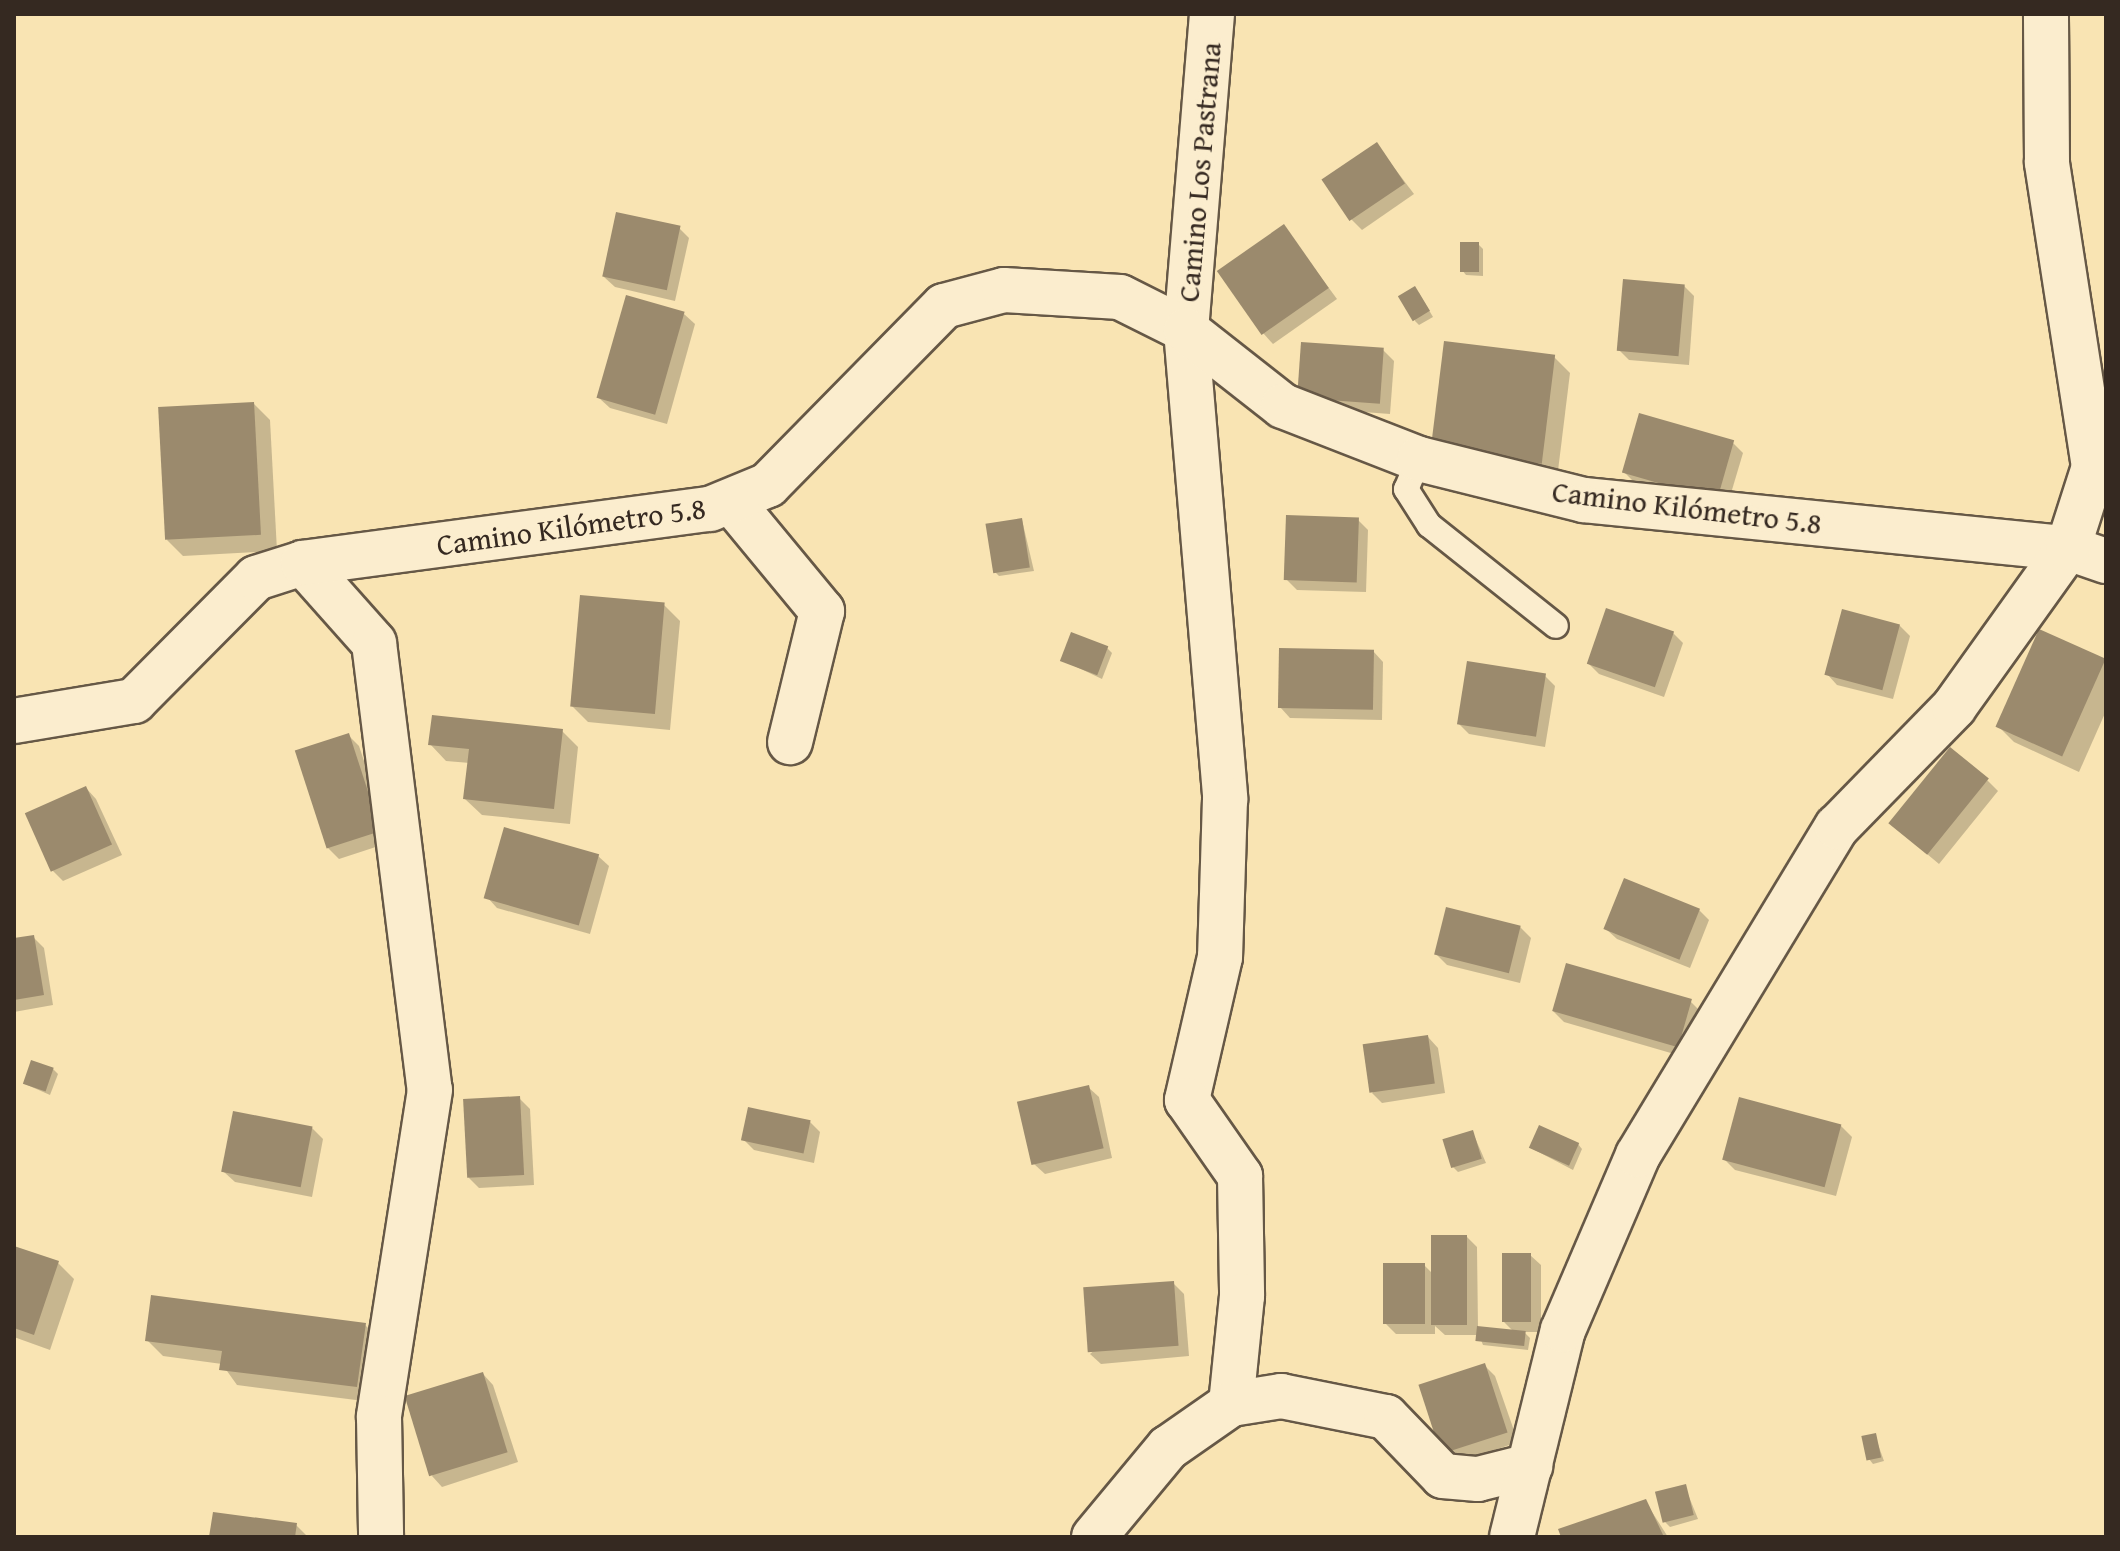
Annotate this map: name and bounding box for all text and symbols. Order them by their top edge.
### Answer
street label: Camino Los Pastrana [1170,41,1228,303]
street label: Camino Kilómetro 5.8 [1550,473,1824,541]
street label: Camino Kilómetro 5.8 [434,489,708,563]

